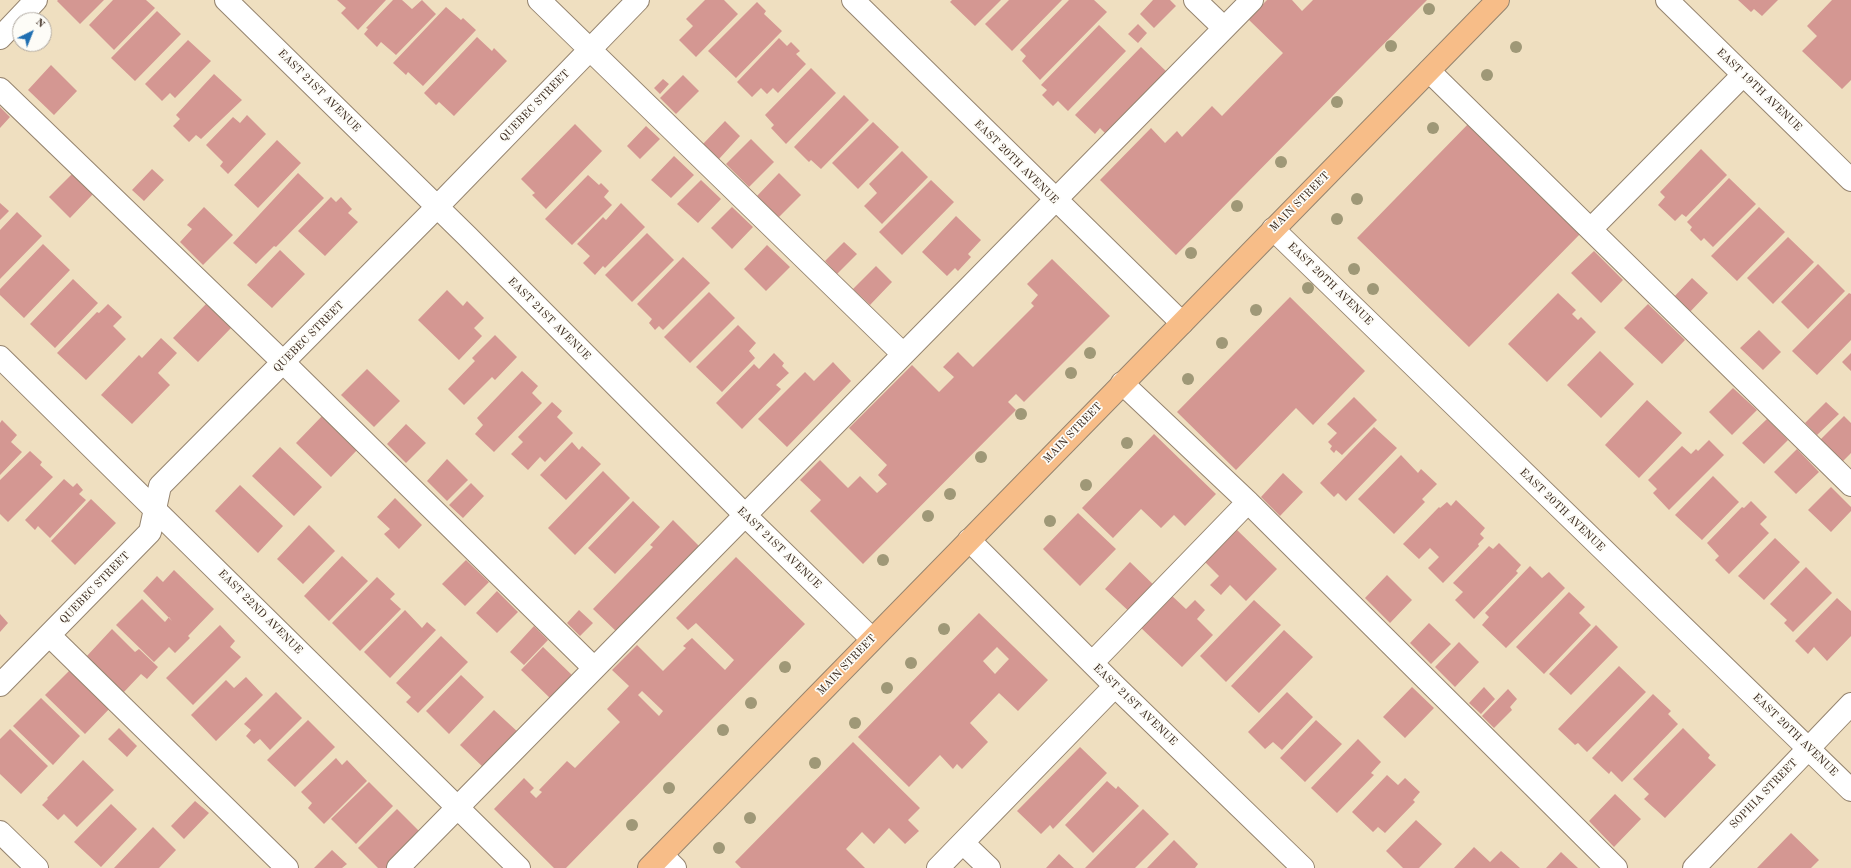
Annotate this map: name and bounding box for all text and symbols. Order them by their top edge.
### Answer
north arrow [12,12,52,52]
text: N [33,17,47,30]
street label: EAST 19TH AVENUE [1714,46,1804,134]
street label: EAST 21ST AVENUE [275,47,363,135]
street label: QUEBEC STREET [497,67,573,145]
street label: EAST 20TH AVENUE [971,117,1061,207]
street label: MAIN STREET [1267,169,1333,235]
street label: EAST 20TH AVENUE [1285,240,1375,328]
street label: EAST 21ST AVENUE [505,275,593,363]
street label: QUEBEC STREET [271,299,347,375]
street label: MAIN STREET [1041,400,1105,466]
street label: EAST 20TH AVENUE [1517,466,1607,554]
street label: EAST 21ST AVENUE [734,504,824,592]
street label: QUEBEC STREET [57,549,133,627]
street label: EAST 22ND AVENUE [215,567,305,657]
street label: MAIN STREET [815,632,879,698]
street label: EAST 21ST AVENUE [1090,661,1180,749]
street label: EAST 20TH AVENUE [1750,691,1840,779]
street label: SOPHIA STREET [1727,756,1801,832]

